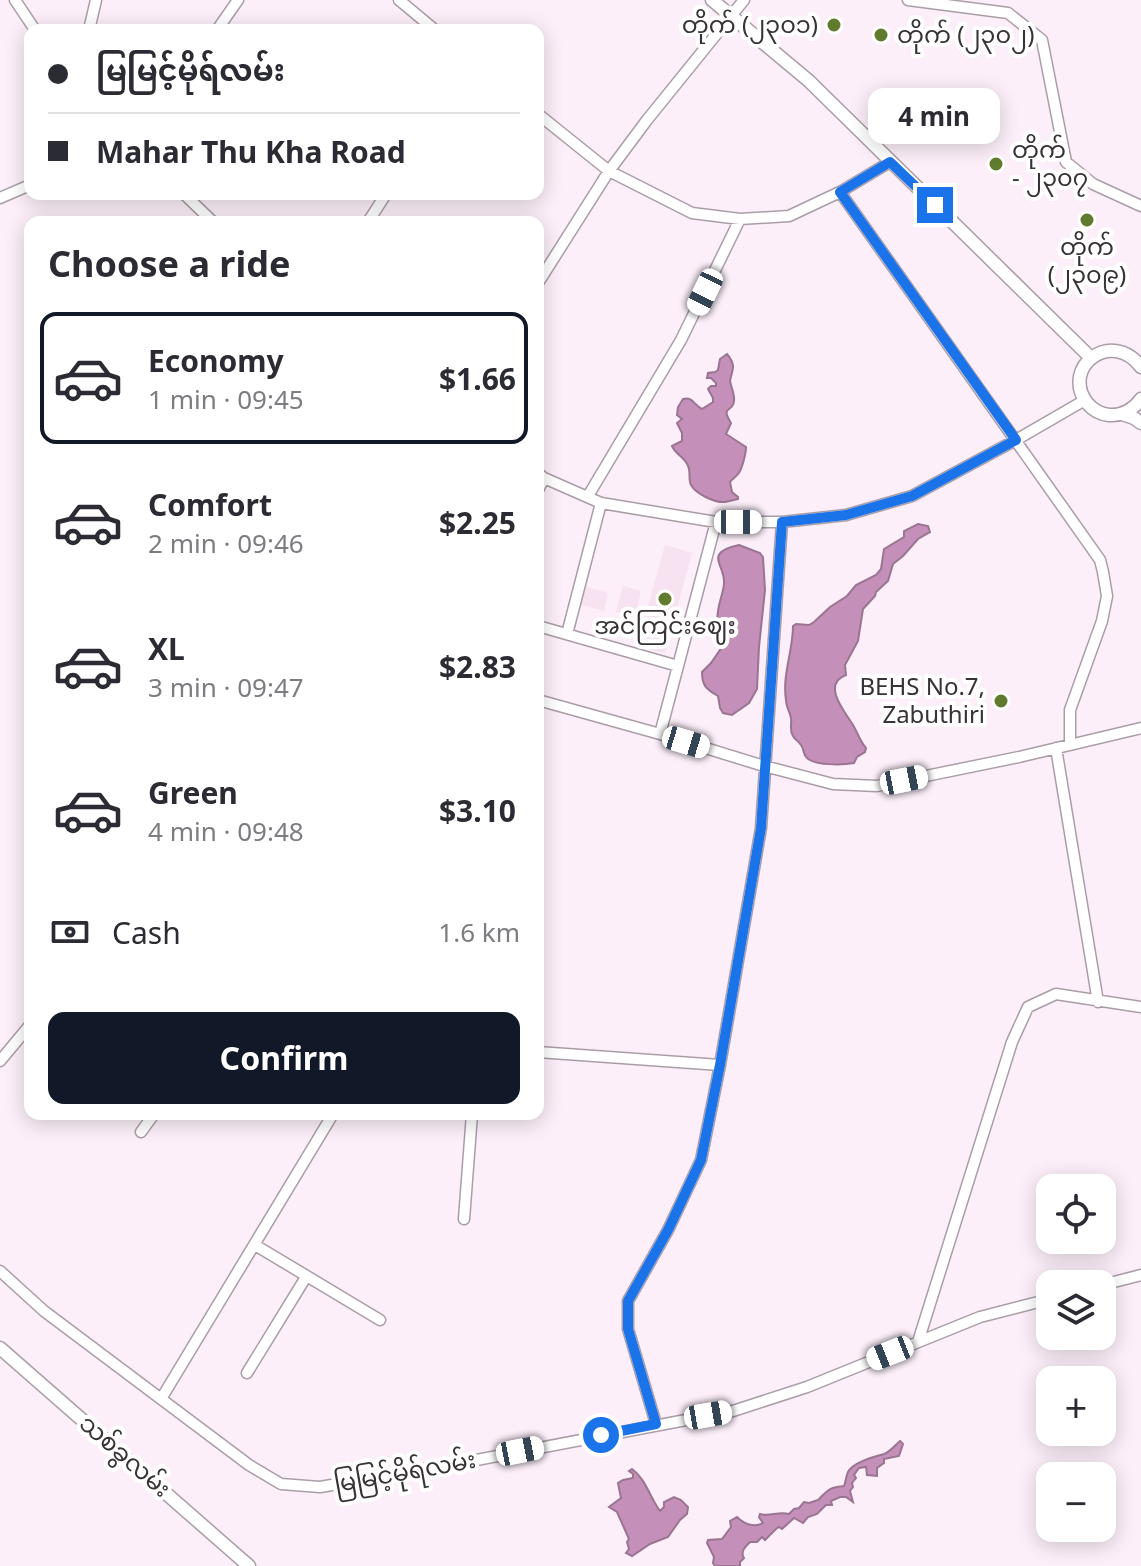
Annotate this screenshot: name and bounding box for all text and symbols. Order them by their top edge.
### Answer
place label: တိုက် (၂၃၀၁) [682,7,818,44]
marker: တိုက် (၂၃၀၁) [825,16,843,34]
place label: တိုက် (၂၃၀၂) [897,17,1034,54]
marker: တိုက် (၂၃၀၂) [872,26,890,44]
text: မြမြင့်မိုရ်လမ်း [96,49,285,90]
callout: 4 min [869,89,1001,145]
text: 4 min [898,98,970,134]
text: Mahar Thu Kha Road [96,131,406,172]
place label: တိုက် - ၂၃၀၇ [1012,132,1088,197]
marker: တိုက် - ၂၃၀၇ [987,155,1005,173]
route end [917,187,953,223]
marker: တိုက် (၂၃၀၉) [1078,211,1096,229]
place label: တိုက် (၂၃၀၉) [1048,229,1126,294]
text: Choose a ride [48,239,290,288]
car [684,265,726,319]
text: Economy [148,340,284,381]
icon: car [52,342,124,414]
text: $1.66 [439,358,516,399]
text: 1 min · 09:45 [148,381,304,417]
text: Comfort [148,484,272,525]
icon: car [52,486,124,558]
text: $2.25 [439,502,516,543]
car [714,510,762,534]
text: 2 min · 09:46 [148,525,304,561]
marker: အင်ကြင်းဈေး [656,590,674,608]
place label: အင်ကြင်းဈေး [594,608,736,645]
text: XL [148,628,185,669]
icon: car [52,630,124,702]
text: $2.83 [439,646,516,687]
text: 3 min · 09:47 [148,669,304,705]
place label: BEHS No.7, Zabuthiri [860,669,985,730]
marker: BEHS No.7, Zabuthiri [992,692,1010,710]
car [660,724,712,760]
car [878,764,930,796]
text: Green [148,772,238,813]
icon: car [52,774,124,846]
text: $3.10 [439,790,516,831]
text: 4 min · 09:48 [148,813,304,849]
icon: cash [48,910,92,954]
text: Cash [112,912,181,953]
text: 1.6 km [438,914,520,950]
button: Confirm [48,1012,520,1104]
map controls [1036,1174,1116,1542]
button: locate [1036,1174,1116,1254]
button: layers [1036,1270,1116,1350]
car [863,1333,917,1373]
button: + [1036,1366,1116,1446]
car [682,1399,734,1431]
street label: သစ်ခွလမ်း [71,1406,179,1506]
route start [583,1417,619,1453]
car [494,1435,546,1467]
street label: မြမြင့်မိုရ်လမ်း [331,1442,479,1503]
button: − [1036,1462,1116,1542]

